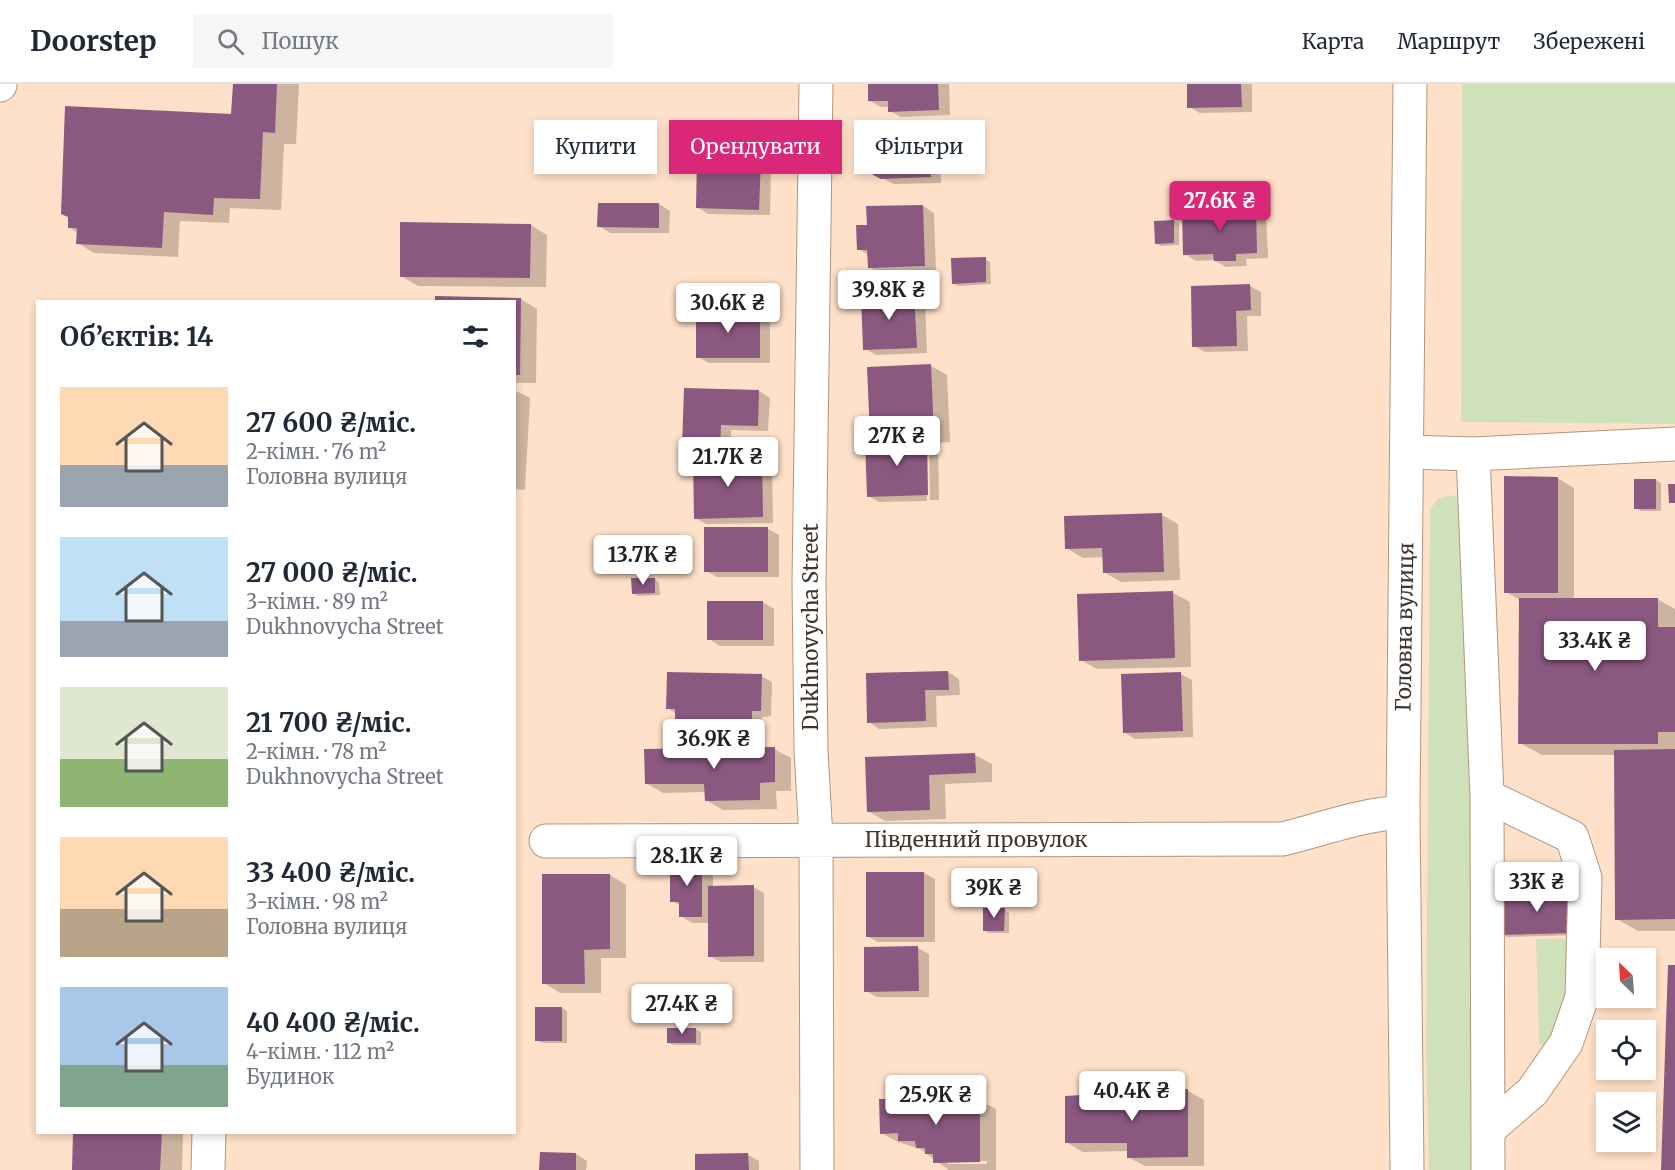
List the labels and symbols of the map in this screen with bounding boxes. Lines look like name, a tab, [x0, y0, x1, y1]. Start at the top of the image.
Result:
pin: 27.6K ₴	[1165, 181, 1275, 232]
pin: 39.8K ₴	[834, 270, 944, 321]
pin: 30.6K ₴	[673, 283, 783, 334]
pin: 27K ₴	[855, 416, 939, 467]
pin: 21.7K ₴	[673, 437, 783, 488]
street label: Dukhnovycha Street	[797, 523, 824, 731]
pin: 13.7K ₴	[588, 535, 698, 586]
street label: Головна вулиця	[1390, 542, 1419, 712]
pin: 33.4K ₴	[1540, 621, 1650, 672]
pin: 36.9K ₴	[659, 719, 769, 770]
street label: Південний провулок	[864, 826, 1088, 853]
pin: 28.1K ₴	[632, 836, 742, 887]
pin: 33K ₴	[1495, 862, 1579, 913]
pin: 39K ₴	[952, 868, 1036, 919]
north arrow	[1596, 948, 1656, 1008]
pin: 27.4K ₴	[627, 984, 737, 1035]
pin: 40.4K ₴	[1077, 1071, 1187, 1122]
pin: 25.9K ₴	[881, 1075, 991, 1126]

